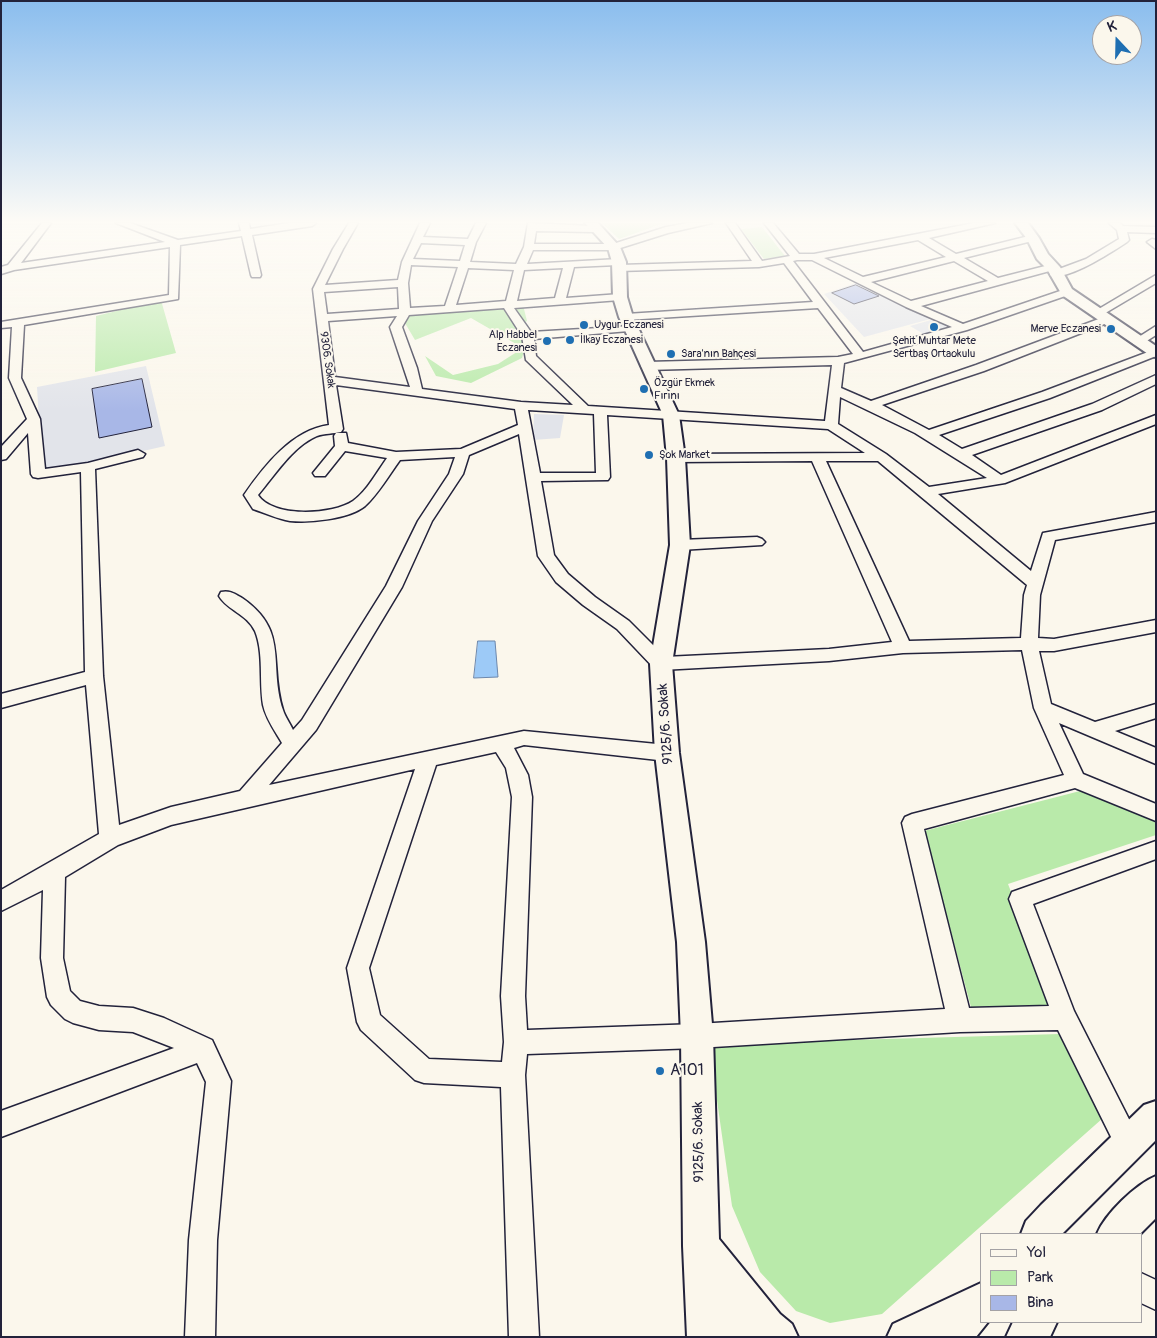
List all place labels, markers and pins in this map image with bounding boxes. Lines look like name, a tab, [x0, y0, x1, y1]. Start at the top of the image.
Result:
place label: Uygur Eczanesi	[594, 318, 664, 332]
marker: Uygur Eczanesi	[578, 319, 590, 331]
marker: Şehit Muhtar Mete Sertbaş Ortaokulu	[928, 321, 940, 333]
place label: Merve Eczanesi	[1031, 322, 1101, 336]
marker: Merve Eczanesi	[1105, 323, 1117, 335]
place label: Alp Habbel Eczanesi	[489, 328, 537, 354]
place label: İlkay Eczanesi	[580, 333, 643, 347]
marker: İlkay Eczanesi	[564, 334, 576, 346]
place label: Şehit Muhtar Mete Sertbaş Ortaokulu	[892, 334, 976, 360]
marker: Alp Habbel Eczanesi	[541, 335, 553, 347]
place label: Sara'nın Bahçesi	[681, 347, 756, 361]
marker: Sara'nın Bahçesi	[665, 348, 677, 360]
place label: Özgür Ekmek Fırını	[654, 376, 715, 402]
marker: Özgür Ekmek Fırını	[638, 383, 650, 395]
place label: Şok Market	[659, 448, 710, 462]
marker: Şok Market	[643, 449, 655, 461]
place label: A101	[670, 1061, 704, 1081]
marker: A101	[654, 1065, 666, 1077]

